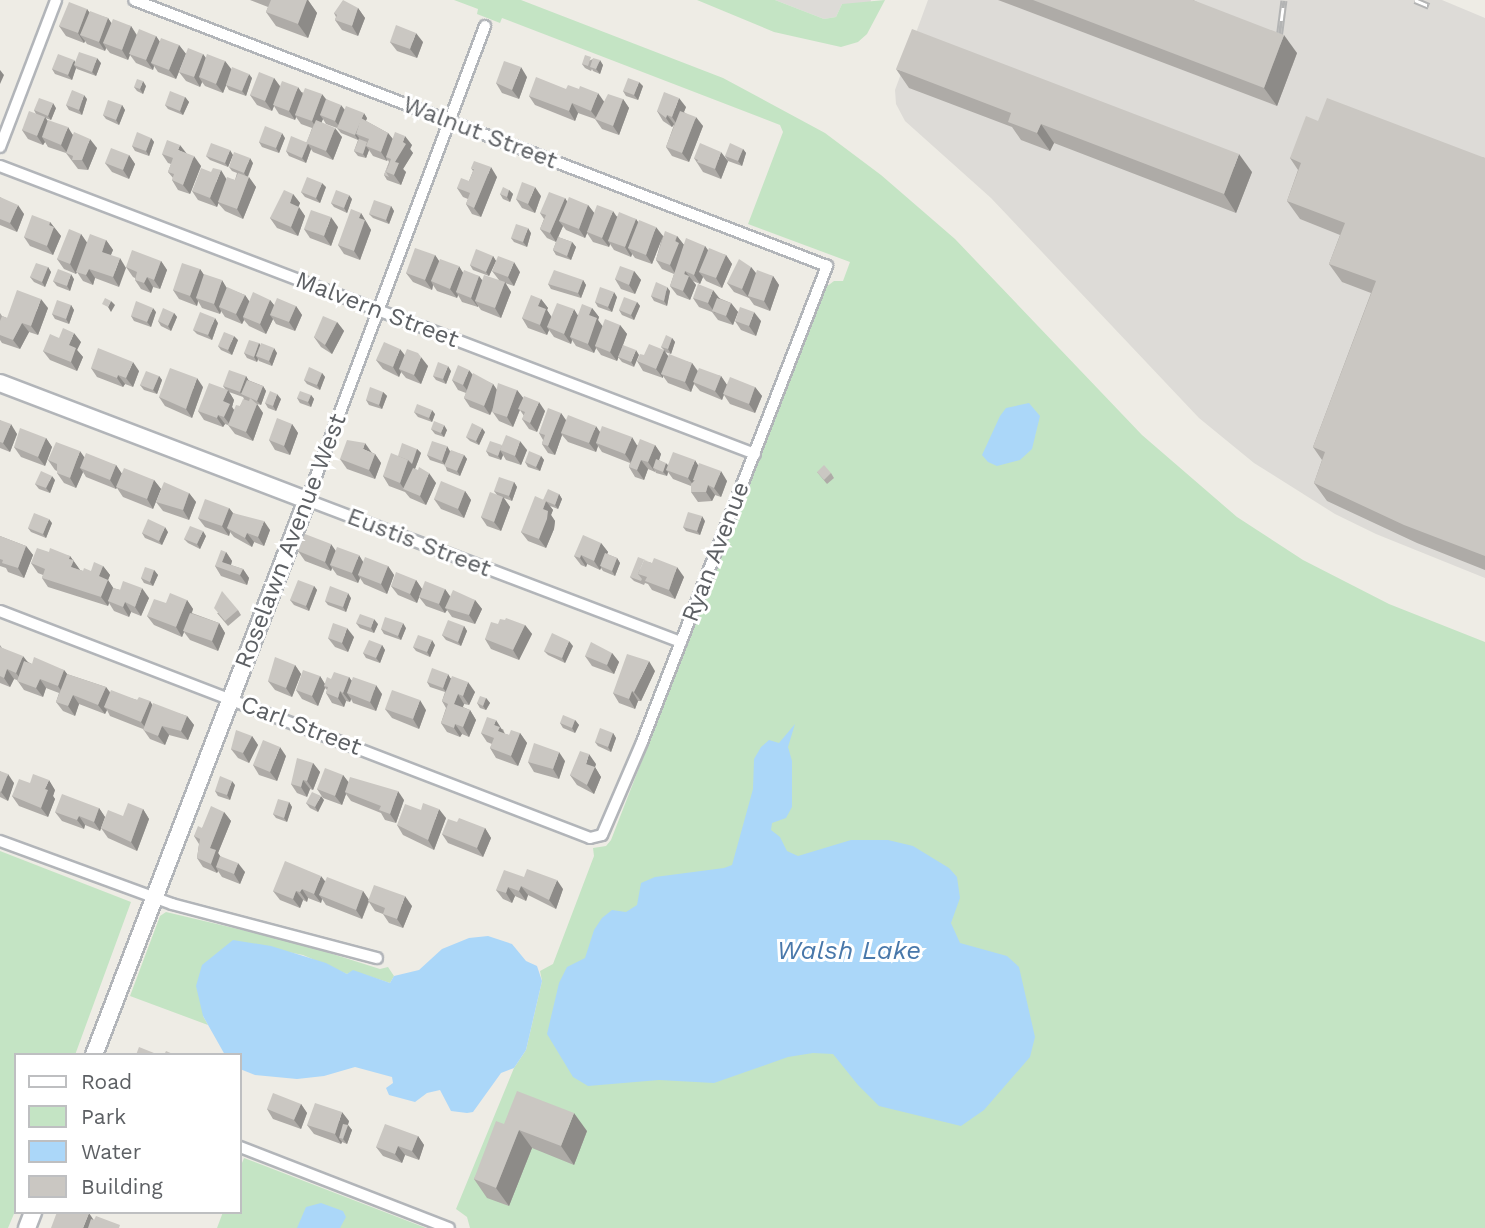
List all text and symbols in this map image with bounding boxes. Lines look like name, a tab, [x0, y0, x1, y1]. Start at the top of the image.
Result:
street label: Walnut Street	[399, 90, 561, 176]
street label: Malvern Street	[291, 266, 463, 354]
street label: Roselawn Avenue West	[229, 409, 353, 673]
street label: Ryan Avenue	[676, 477, 756, 627]
street label: Eustis Street	[343, 502, 495, 584]
street label: Carl Street	[236, 690, 366, 762]
water label: Walsh Lake	[777, 935, 921, 967]
legend	[14, 1053, 242, 1214]
text: Road	[81, 1069, 132, 1094]
text: Park	[81, 1104, 126, 1129]
text: Water	[81, 1139, 141, 1164]
text: Building	[81, 1174, 163, 1199]

